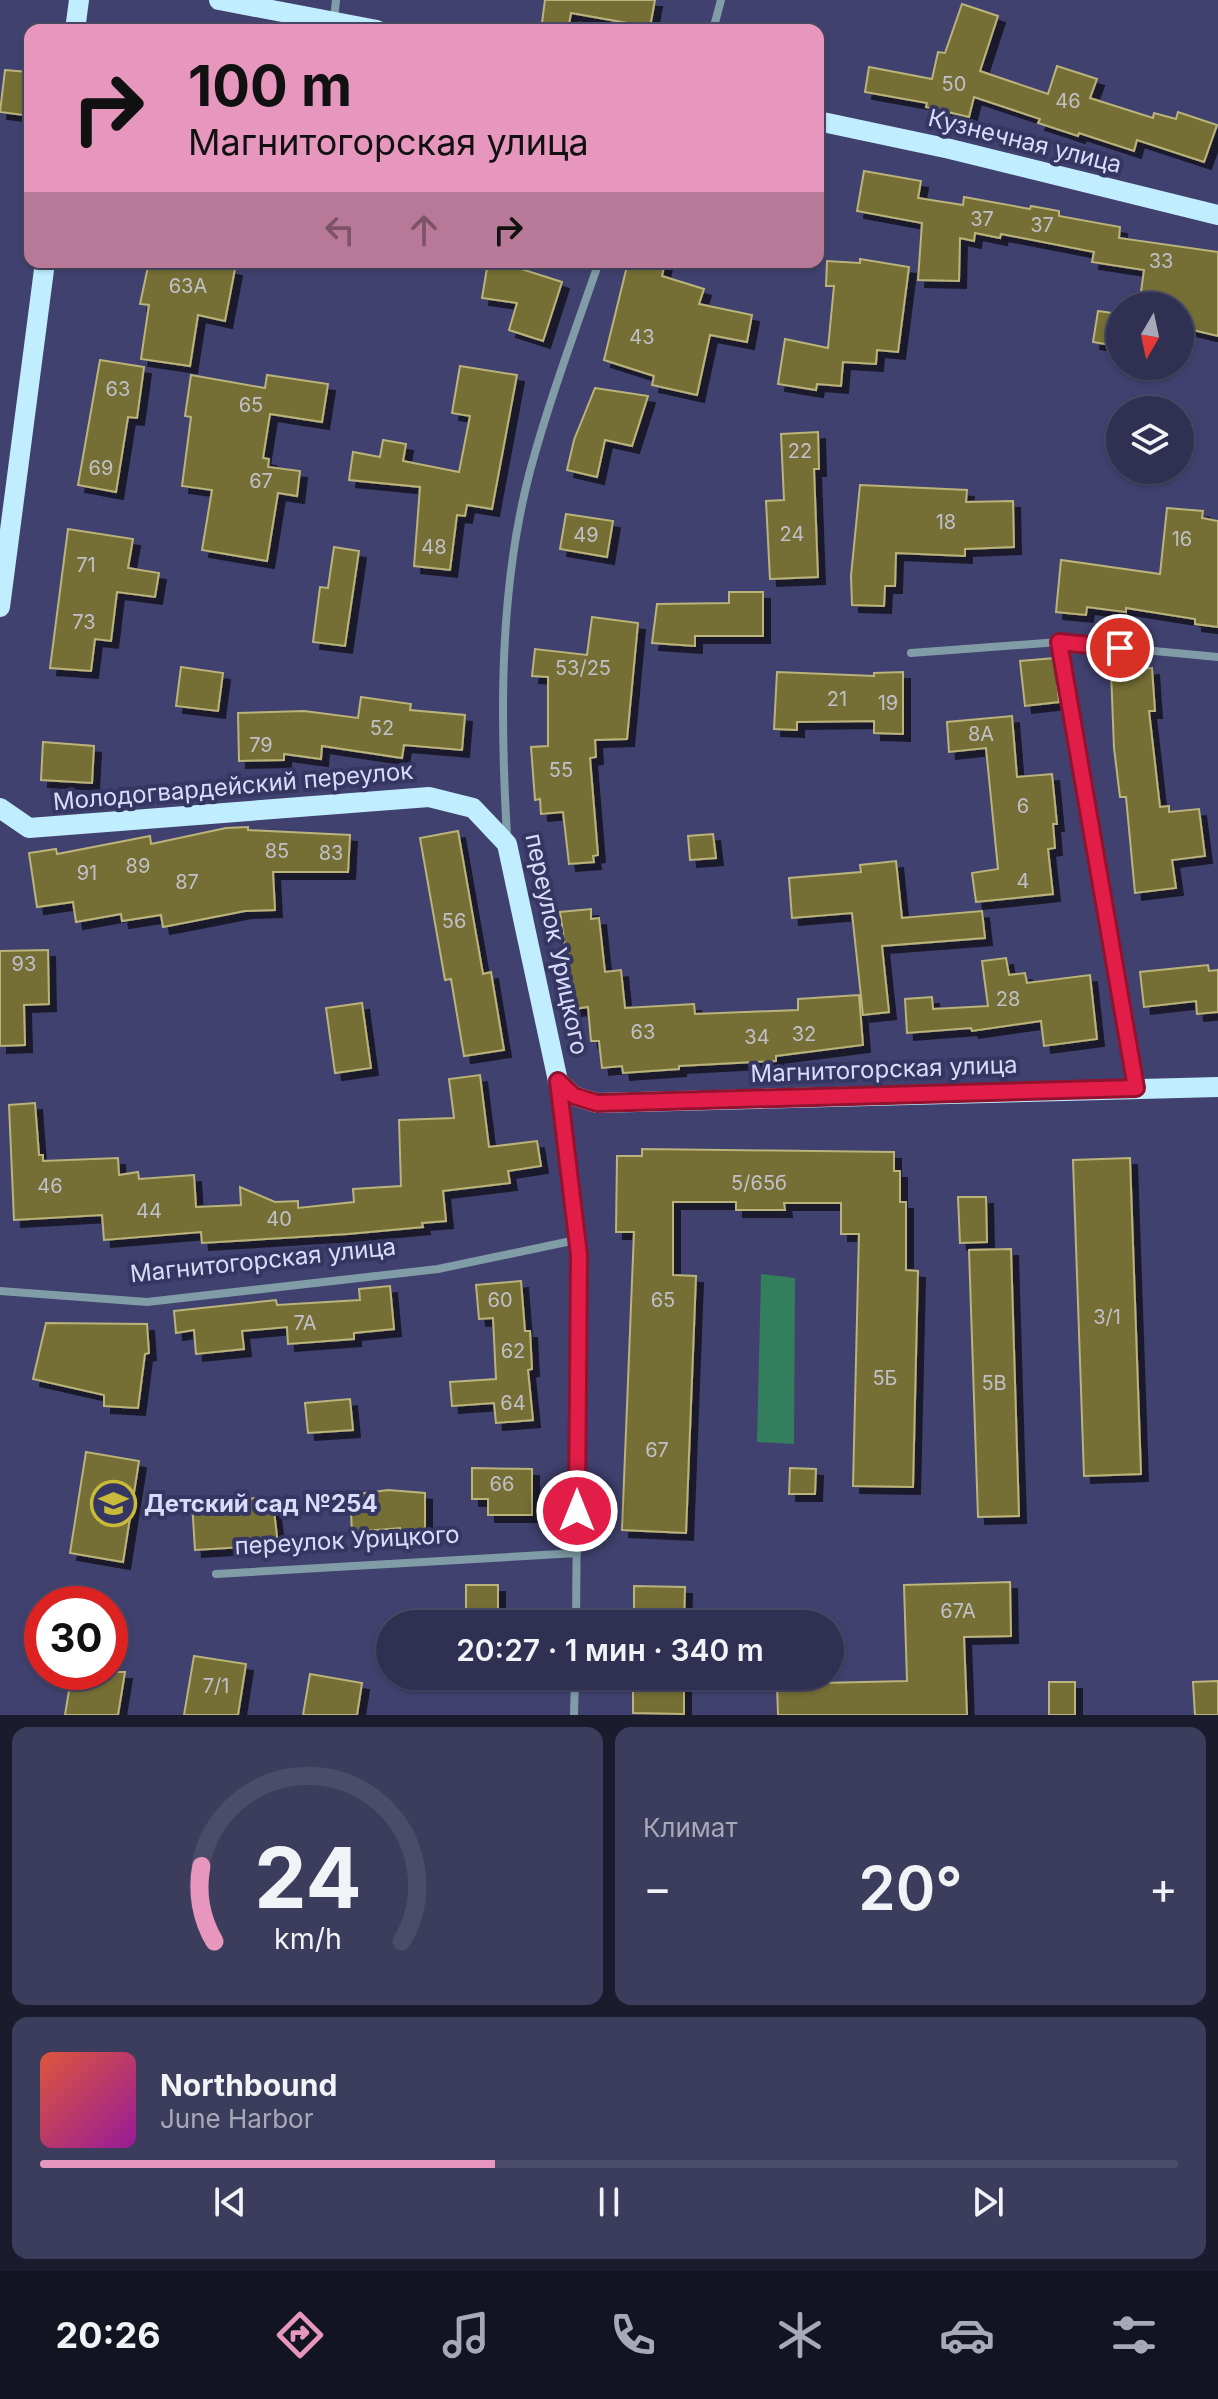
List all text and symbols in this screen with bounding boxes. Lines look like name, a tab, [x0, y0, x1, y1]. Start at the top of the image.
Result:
text: 100 m	[188, 52, 352, 120]
icon: right	[56, 56, 160, 160]
house number: 50	[942, 72, 966, 96]
house number: 46	[1055, 89, 1081, 113]
street label: Кузнечная улица	[925, 103, 1125, 179]
text: Магнитогорская улица	[188, 120, 589, 164]
house number: 37	[970, 207, 994, 231]
icon: left	[318, 208, 362, 252]
icon: ahead	[402, 208, 446, 252]
icon: right	[486, 208, 530, 252]
house number: 37	[1030, 213, 1054, 237]
house number: 33	[1149, 249, 1173, 273]
house number: 63А	[169, 274, 207, 298]
north arrow	[1106, 292, 1194, 380]
map controls	[1106, 292, 1194, 484]
house number: 43	[629, 325, 655, 349]
house number: 63	[106, 377, 130, 401]
house number: 65	[239, 393, 263, 417]
button: layers	[1106, 396, 1194, 484]
house number: 22	[788, 439, 812, 463]
house number: 69	[89, 456, 113, 480]
house number: 67	[249, 469, 273, 493]
house number: 18	[936, 510, 956, 534]
house number: 24	[780, 522, 804, 546]
house number: 49	[573, 523, 599, 547]
house number: 16	[1172, 527, 1192, 551]
house number: 48	[421, 535, 447, 559]
house number: 71	[76, 553, 96, 577]
house number: 73	[72, 610, 96, 634]
pin	[1086, 614, 1154, 682]
icon: arrive	[1098, 626, 1142, 670]
house number: 53/25	[555, 656, 611, 680]
house number: 21	[827, 687, 847, 711]
house number: 19	[878, 691, 898, 715]
house number: 52	[370, 716, 394, 740]
house number: 8А	[968, 722, 994, 746]
house number: 79	[249, 733, 273, 757]
street label: Молодогвардейский переулок	[52, 756, 414, 816]
house number: 55	[549, 758, 573, 782]
house number: 6	[1017, 794, 1029, 818]
street label: переулок Урицкого	[519, 831, 595, 1057]
house number: 85	[265, 839, 289, 863]
house number: 83	[319, 841, 343, 865]
house number: 89	[126, 854, 150, 878]
house number: 91	[77, 861, 97, 885]
house number: 4	[1017, 869, 1029, 893]
house number: 87	[175, 870, 199, 894]
house number: 56	[442, 909, 466, 933]
house number: 93	[12, 952, 36, 976]
house number: 28	[996, 987, 1020, 1011]
house number: 63	[631, 1020, 655, 1044]
house number: 32	[792, 1022, 816, 1046]
house number: 34	[744, 1025, 770, 1049]
street label: Магнитогорская улица	[750, 1050, 1018, 1088]
house number: 5/65б	[731, 1171, 787, 1195]
house number: 46	[37, 1174, 63, 1198]
house number: 44	[136, 1199, 162, 1223]
house number: 40	[266, 1207, 292, 1231]
street label: Магнитогорская улица	[129, 1232, 397, 1288]
house number: 60	[487, 1288, 513, 1312]
house number: 65	[651, 1288, 675, 1312]
house number: 3/1	[1093, 1305, 1121, 1329]
house number: 7А	[294, 1311, 317, 1335]
house number: 62	[501, 1339, 525, 1363]
house number: 5Б	[872, 1366, 898, 1390]
house number: 5В	[981, 1371, 1007, 1395]
house number: 64	[500, 1391, 526, 1415]
house number: 67	[645, 1438, 669, 1462]
position arrow	[535, 1469, 619, 1553]
house number: 66	[490, 1472, 514, 1496]
school or university icon: Детский сад №254	[89, 1479, 137, 1527]
place label: Детский сад №254	[144, 1489, 378, 1518]
street label: переулок Урицкого	[234, 1520, 460, 1560]
speed limit sign: 30	[24, 1586, 128, 1690]
house number: 67А	[940, 1599, 976, 1623]
text: 20:27 · 1 мин · 340 m	[456, 1632, 764, 1668]
house number: 7/1	[203, 1674, 229, 1698]
text: Климат	[643, 1812, 738, 1843]
text: 24	[254, 1827, 361, 1928]
text: 20°	[858, 1852, 963, 1924]
text: −	[643, 1861, 672, 1915]
text: +	[1149, 1861, 1178, 1915]
text: km/h	[274, 1921, 341, 1956]
text: Northbound	[160, 2067, 337, 2103]
text: June Harbor	[160, 2103, 313, 2134]
icon: previous	[208, 2180, 252, 2224]
icon: pause	[587, 2180, 631, 2224]
icon: next	[966, 2180, 1010, 2224]
icon: directions	[272, 2307, 328, 2363]
icon: music	[438, 2307, 494, 2363]
icon: phone	[605, 2307, 661, 2363]
icon: climate	[772, 2307, 828, 2363]
icon: car	[939, 2307, 995, 2363]
icon: filters	[1106, 2307, 1162, 2363]
text: 20:26	[55, 2313, 161, 2357]

